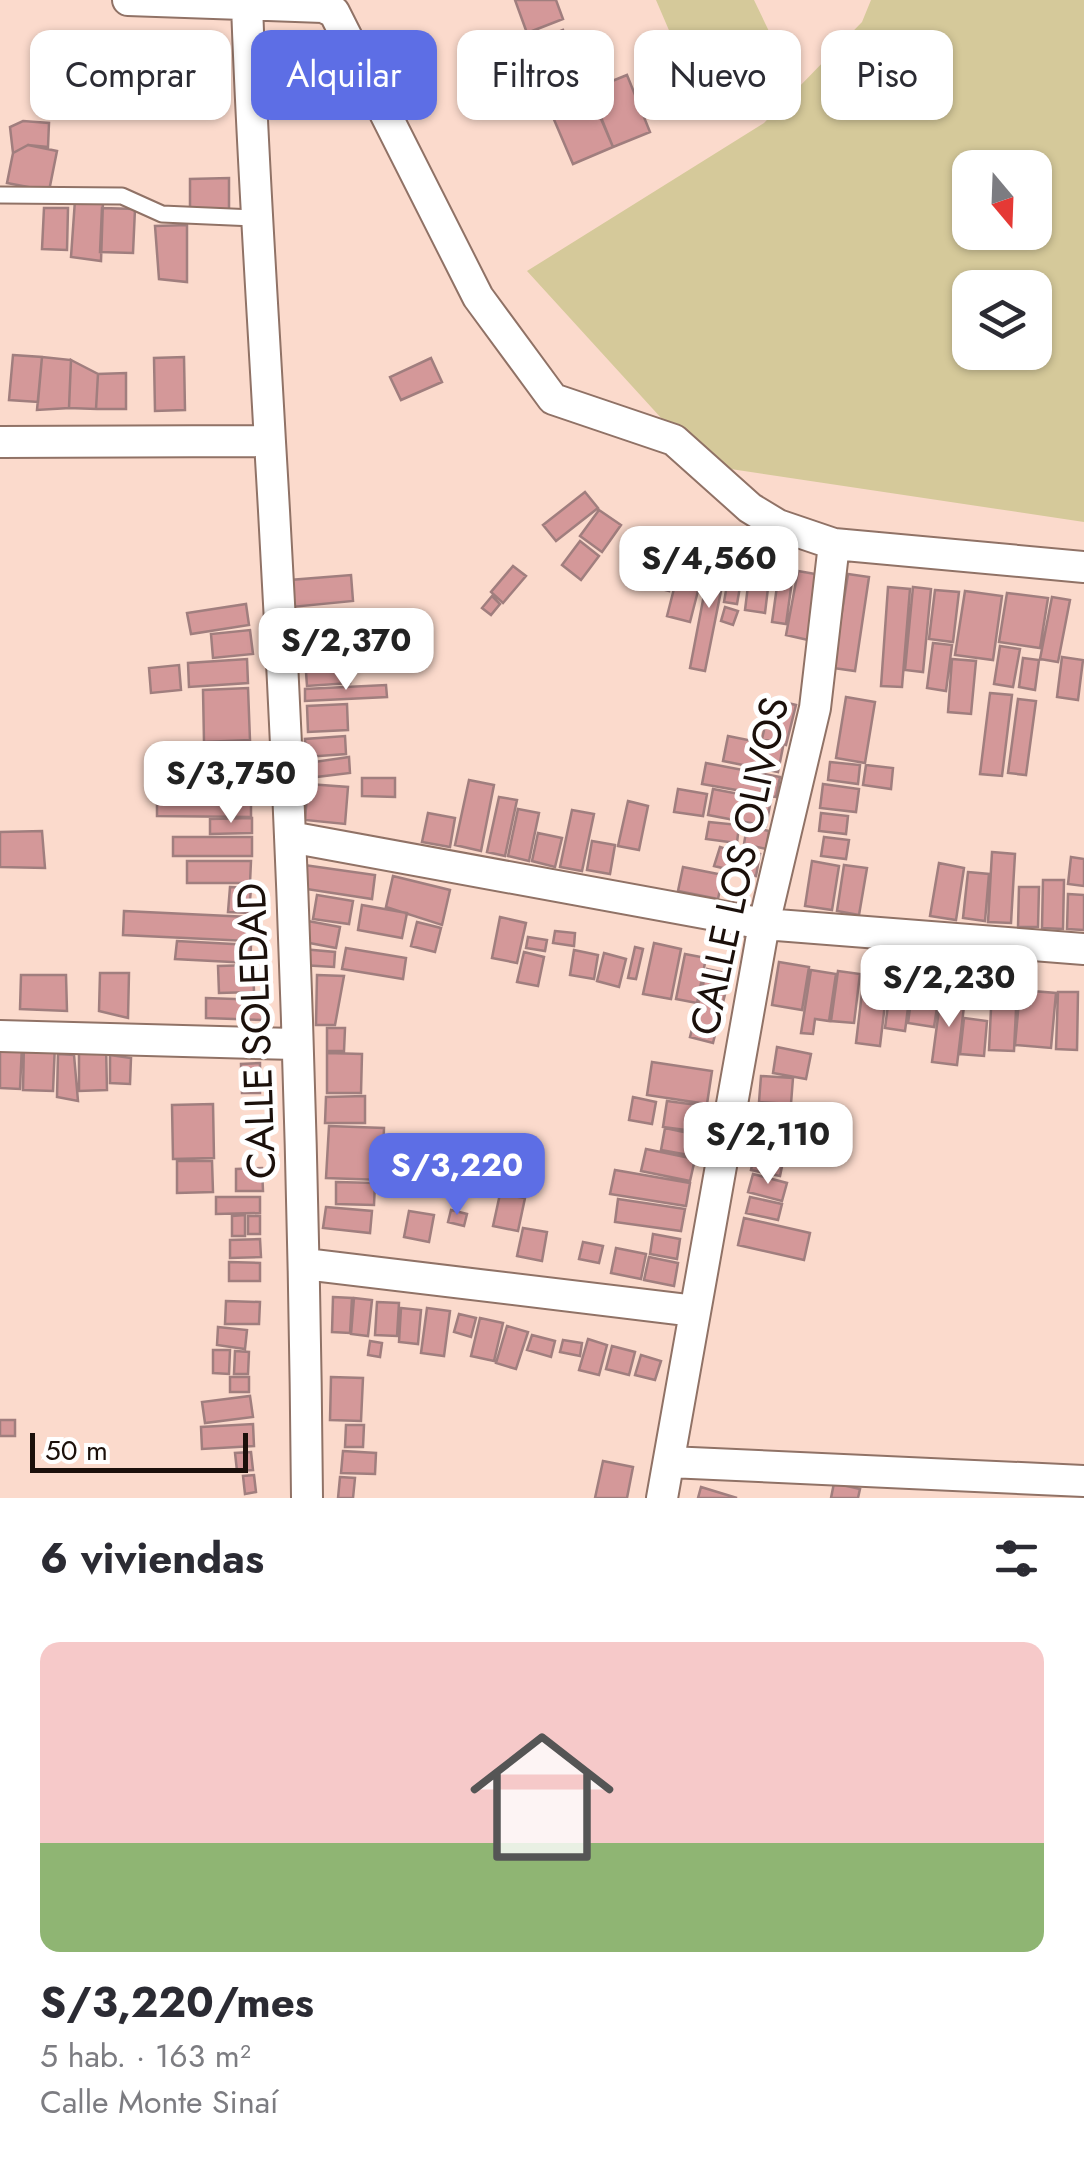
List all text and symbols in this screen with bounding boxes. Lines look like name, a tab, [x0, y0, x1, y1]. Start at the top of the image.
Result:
chip: Comprar	[30, 30, 231, 120]
chip: Alquilar	[251, 30, 437, 120]
chip: Filtros	[457, 30, 614, 120]
chip: Nuevo	[634, 30, 801, 120]
chip: Piso	[821, 30, 953, 120]
north arrow	[952, 150, 1052, 250]
map controls	[952, 150, 1052, 370]
button: layers	[952, 270, 1052, 370]
pin: S/4,560	[617, 526, 801, 611]
text: S/4,560	[641, 535, 777, 581]
pin: S/2,370	[254, 608, 438, 693]
text: S/2,370	[281, 617, 411, 663]
street label: CALLE LOS OLIVOS	[675, 692, 803, 1040]
pin: S/3,750	[139, 741, 323, 826]
text: S/3,750	[166, 750, 296, 796]
street label: CALLE SOLEDAD	[222, 882, 290, 1180]
pin: S/2,230	[857, 945, 1041, 1030]
text: S/2,230	[883, 954, 1015, 1000]
pin: S/2,110	[676, 1102, 860, 1187]
text: S/2,110	[706, 1111, 830, 1157]
pin: S/3,220	[365, 1133, 549, 1218]
text: S/3,220	[391, 1142, 523, 1188]
scale bar	[30, 1428, 248, 1472]
text: 50 m	[45, 1430, 108, 1471]
text: 6 viviendas	[40, 1528, 264, 1589]
icon: filters	[989, 1531, 1044, 1586]
icon: home	[452, 1707, 632, 1887]
text: S/3,220/mes	[40, 1972, 314, 2033]
text: 5 hab. · 163 m²	[40, 2033, 251, 2079]
text: Calle Monte Sinaí	[40, 2079, 278, 2125]

